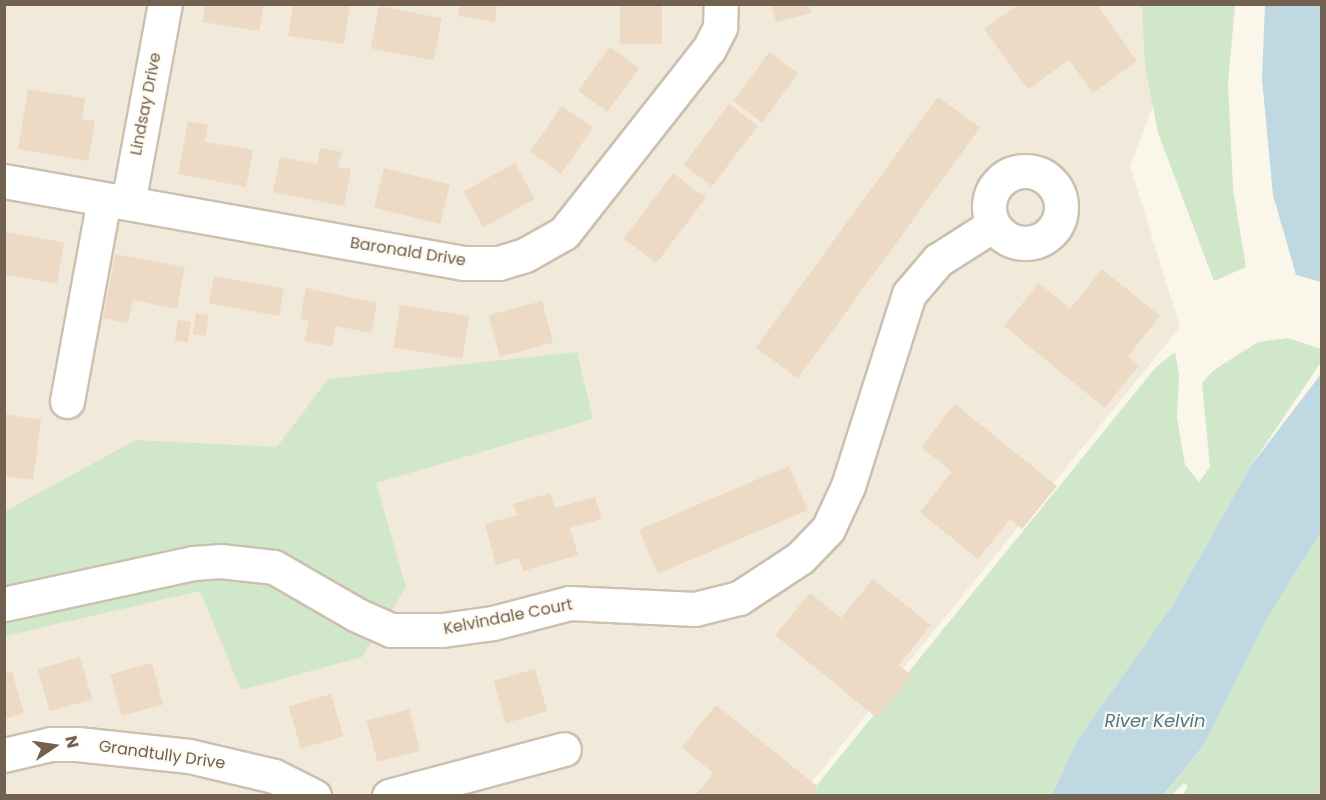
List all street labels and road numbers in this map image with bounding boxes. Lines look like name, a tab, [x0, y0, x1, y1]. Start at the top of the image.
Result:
street label: Lindsay Drive	[127, 51, 165, 157]
street label: Baronald Drive	[349, 233, 467, 271]
street label: Kelvindale Court	[442, 595, 574, 639]
street label: Grandtully Drive	[97, 737, 227, 773]

